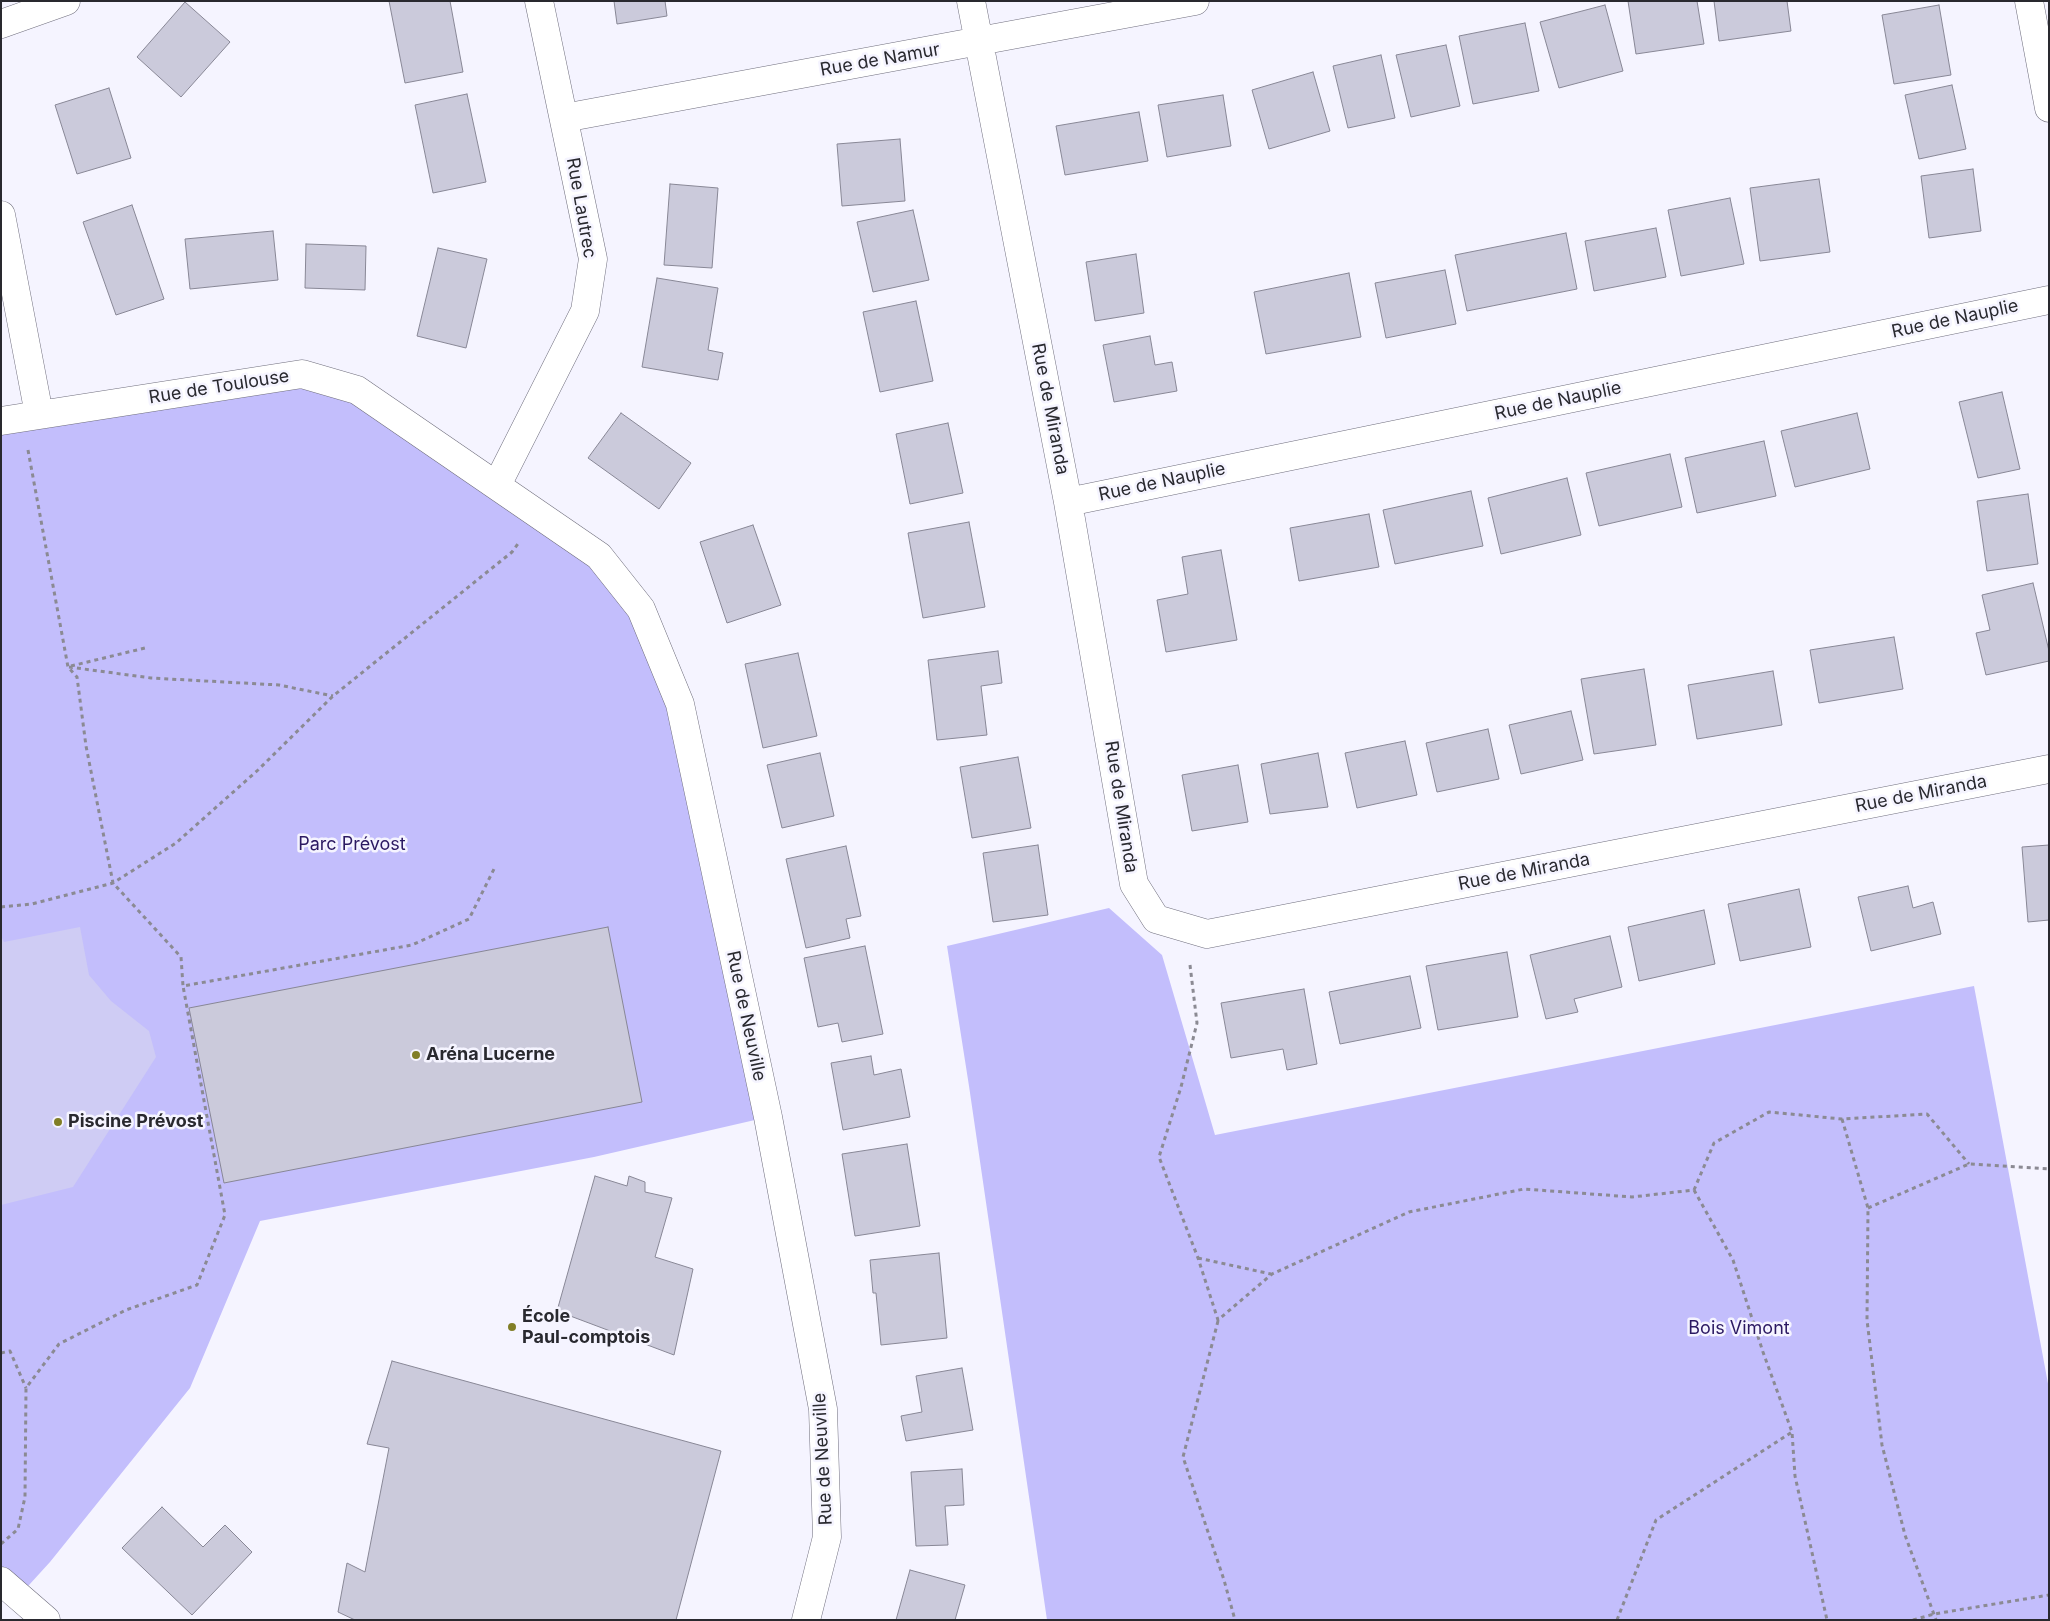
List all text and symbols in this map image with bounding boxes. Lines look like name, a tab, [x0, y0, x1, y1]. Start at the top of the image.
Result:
street label: Rue de Namur	[818, 39, 942, 81]
street label: Rue Lautrec	[562, 156, 600, 260]
street label: Rue de Nauplie	[1890, 295, 2020, 343]
street label: Rue de Miranda	[1027, 341, 1073, 477]
street label: Rue de Toulouse	[147, 365, 291, 409]
street label: Rue de Nauplie	[1493, 377, 1623, 425]
street label: Rue de Nauplie	[1097, 458, 1227, 506]
street label: Rue de Miranda	[1100, 739, 1142, 875]
street label: Rue de Miranda	[1853, 771, 1989, 817]
park label: Parc Prévost	[298, 834, 406, 856]
street label: Rue de Miranda	[1456, 849, 1592, 895]
street label: Rue de Neuville	[722, 949, 770, 1083]
place label: Aréna Lucerne	[426, 1044, 555, 1066]
marker: Aréna Lucerne	[410, 1049, 422, 1061]
place label: Piscine Prévost	[68, 1111, 203, 1133]
marker: Piscine Prévost	[52, 1116, 64, 1128]
place label: École Paul-comptois	[522, 1306, 650, 1348]
park label: Bois Vimont	[1688, 1318, 1790, 1340]
marker: École Paul-comptois	[506, 1321, 518, 1333]
street label: Rue de Neuville	[809, 1392, 837, 1526]

